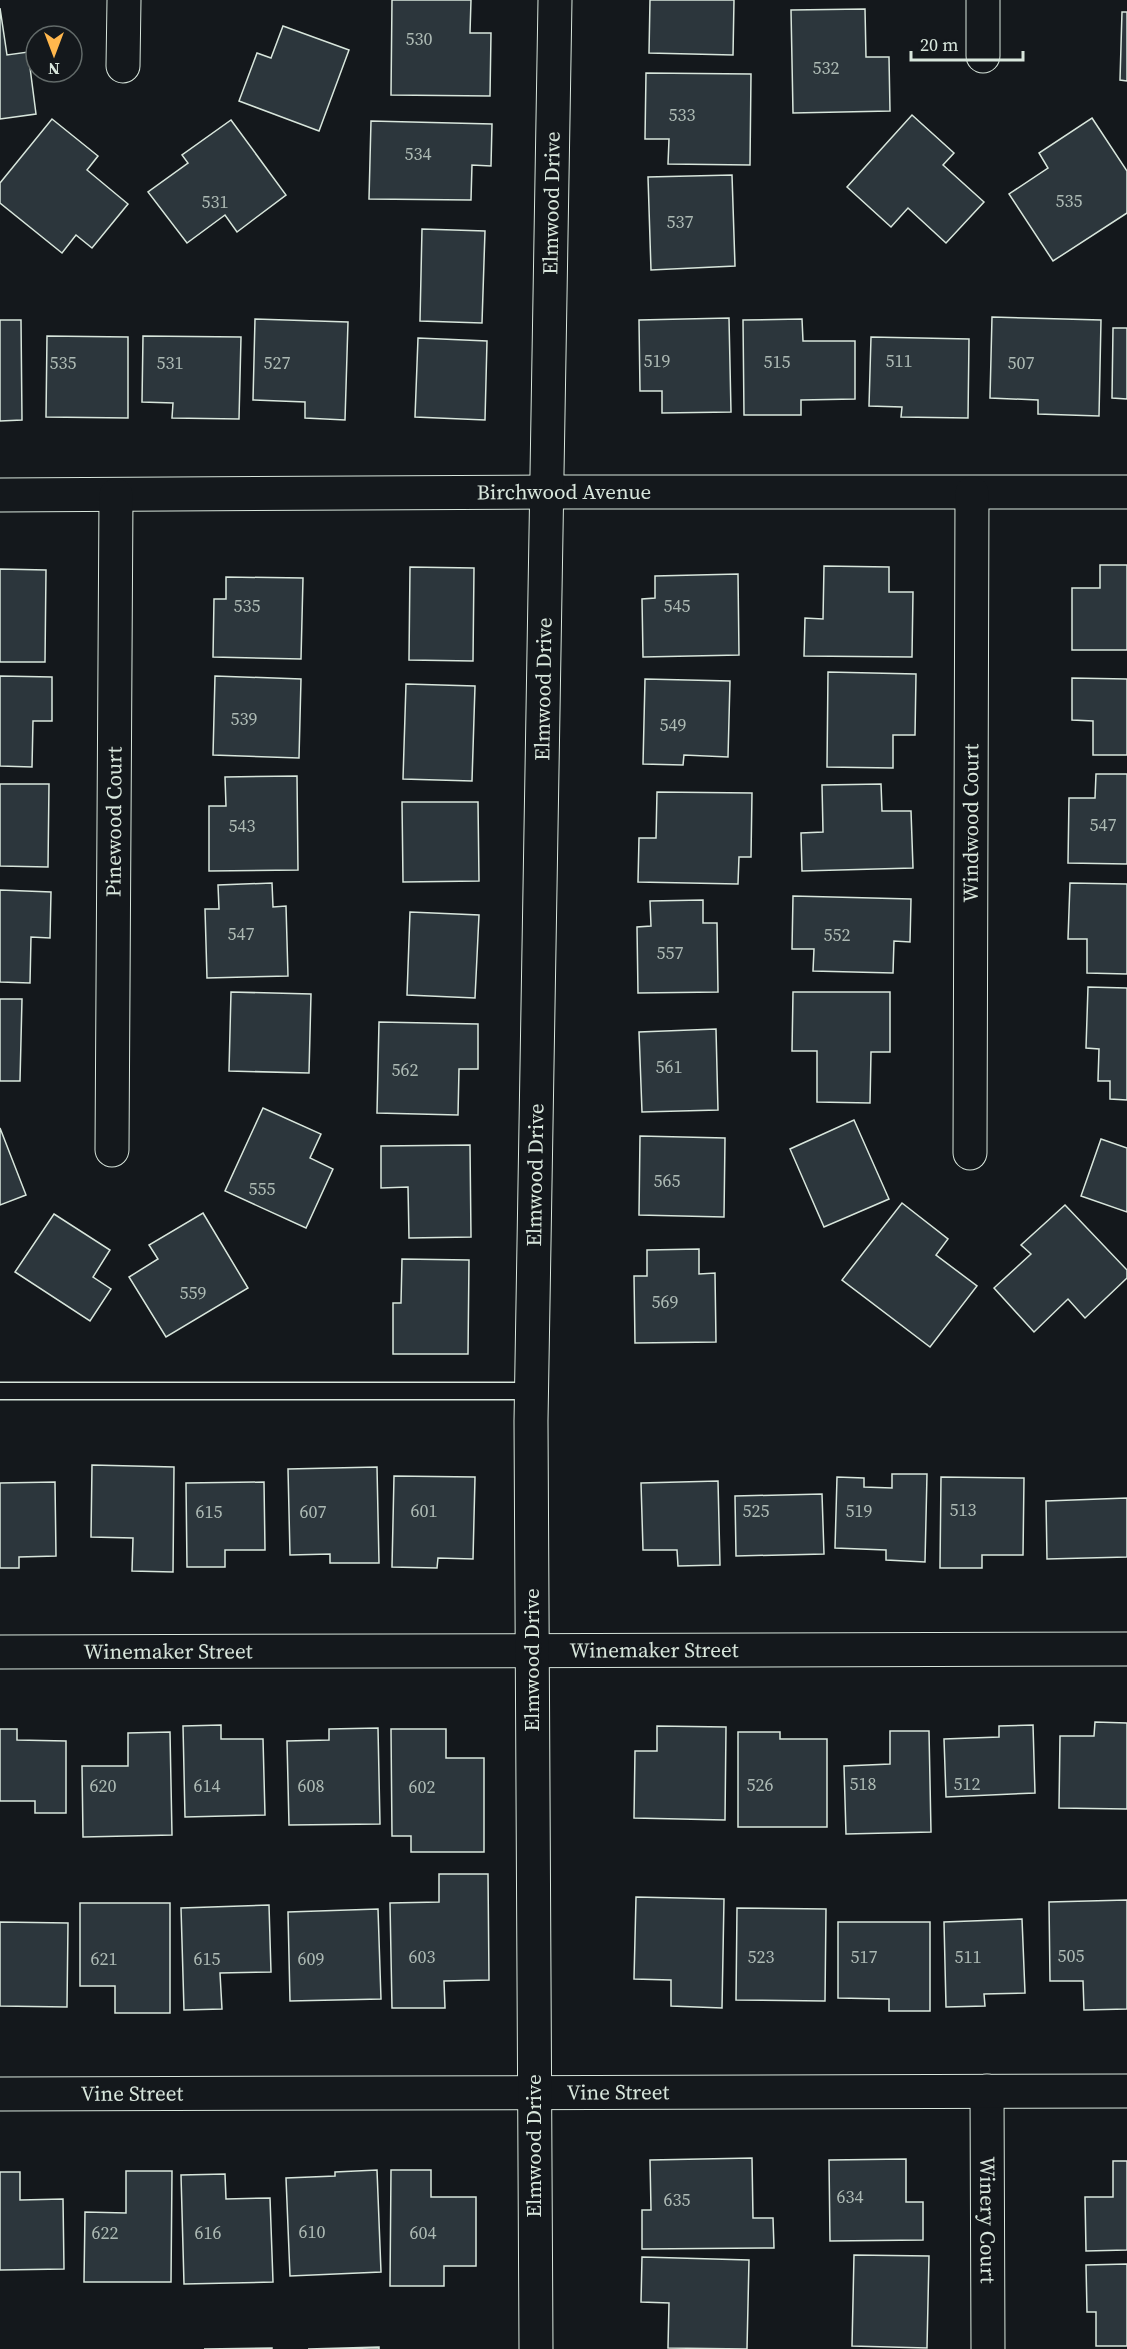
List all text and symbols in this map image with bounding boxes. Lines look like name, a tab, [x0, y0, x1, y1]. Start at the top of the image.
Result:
north arrow	[24, 24, 84, 84]
scale bar	[911, 24, 1024, 62]
house number: 530	[406, 26, 433, 51]
text: 20 m	[920, 32, 958, 57]
house number: 532	[813, 55, 840, 80]
text: N	[48, 58, 60, 80]
house number: 533	[669, 102, 696, 127]
street label: Elmwood Drive	[535, 131, 567, 275]
house number: 534	[405, 141, 432, 166]
house number: 535	[1056, 188, 1083, 213]
house number: 531	[202, 189, 229, 214]
house number: 537	[667, 209, 694, 234]
house number: 519	[644, 348, 671, 373]
house number: 511	[886, 348, 913, 373]
house number: 515	[764, 349, 791, 374]
house number: 535	[50, 350, 77, 375]
house number: 531	[157, 350, 184, 375]
house number: 527	[264, 350, 291, 375]
house number: 507	[1008, 350, 1035, 375]
street label: Birchwood Avenue	[477, 477, 651, 506]
house number: 535	[234, 593, 261, 618]
house number: 545	[664, 593, 691, 618]
street label: Elmwood Drive	[527, 617, 559, 761]
house number: 539	[231, 706, 258, 731]
house number: 549	[660, 712, 687, 737]
street label: Windwood Court	[956, 743, 985, 903]
street label: Pinewood Court	[99, 746, 128, 897]
house number: 547	[1090, 812, 1117, 837]
house number: 543	[229, 813, 256, 838]
house number: 547	[228, 921, 255, 946]
house number: 552	[824, 922, 851, 947]
house number: 557	[657, 940, 684, 965]
house number: 561	[656, 1054, 683, 1079]
house number: 562	[392, 1057, 419, 1082]
street label: Elmwood Drive	[519, 1103, 550, 1247]
house number: 565	[654, 1168, 681, 1193]
house number: 555	[249, 1176, 276, 1201]
house number: 559	[180, 1280, 207, 1305]
house number: 569	[652, 1289, 679, 1314]
house number: 513	[950, 1497, 977, 1522]
house number: 601	[411, 1498, 438, 1523]
house number: 525	[743, 1498, 770, 1523]
house number: 519	[846, 1498, 873, 1523]
house number: 615	[196, 1499, 223, 1524]
house number: 607	[300, 1499, 327, 1524]
street label: Elmwood Drive	[517, 1588, 546, 1732]
street label: Winemaker Street	[569, 1635, 739, 1664]
street label: Winemaker Street	[83, 1636, 253, 1666]
house number: 518	[850, 1771, 877, 1796]
house number: 512	[954, 1771, 981, 1796]
house number: 526	[747, 1772, 774, 1797]
house number: 620	[90, 1773, 117, 1798]
house number: 614	[194, 1773, 221, 1798]
house number: 608	[298, 1773, 325, 1798]
house number: 602	[409, 1774, 436, 1799]
house number: 505	[1058, 1943, 1085, 1968]
house number: 603	[409, 1944, 436, 1969]
house number: 523	[748, 1944, 775, 1969]
house number: 517	[851, 1944, 878, 1969]
house number: 511	[955, 1944, 982, 1969]
house number: 621	[91, 1946, 118, 1971]
house number: 615	[194, 1946, 221, 1971]
house number: 609	[298, 1946, 325, 1971]
street label: Elmwood Drive	[519, 2074, 548, 2218]
street label: Vine Street	[567, 2077, 669, 2106]
street label: Vine Street	[81, 2079, 183, 2108]
street label: Winery Court	[973, 2156, 1003, 2284]
house number: 634	[837, 2184, 864, 2209]
house number: 635	[664, 2187, 691, 2212]
house number: 610	[299, 2219, 326, 2244]
house number: 622	[92, 2220, 119, 2245]
house number: 616	[195, 2220, 222, 2245]
house number: 604	[410, 2220, 437, 2245]

